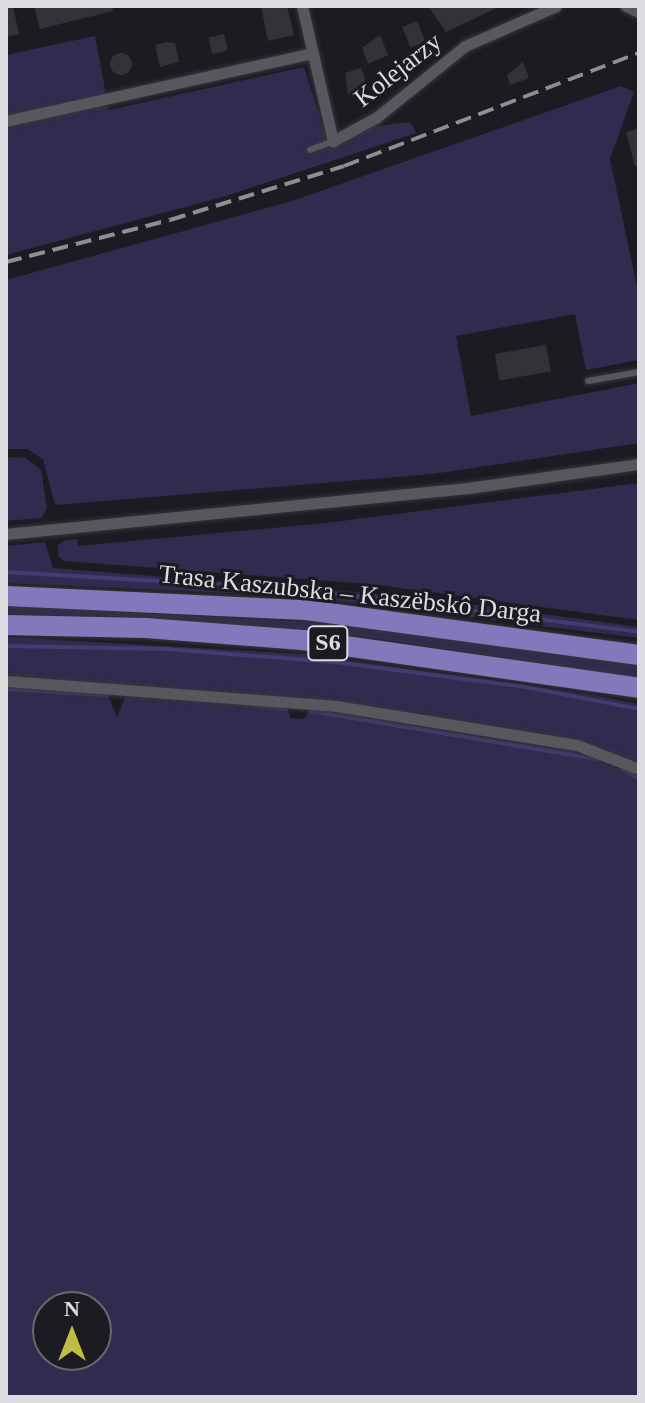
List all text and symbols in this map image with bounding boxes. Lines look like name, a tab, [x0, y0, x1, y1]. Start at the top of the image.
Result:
street label: Kolejarzy	[348, 26, 448, 114]
street label: Trasa Kaszubska – Kaszëbskô Darga	[157, 558, 543, 630]
road number: S6	[306, 623, 350, 663]
north arrow	[32, 1291, 112, 1371]
text: N	[64, 1296, 80, 1321]

